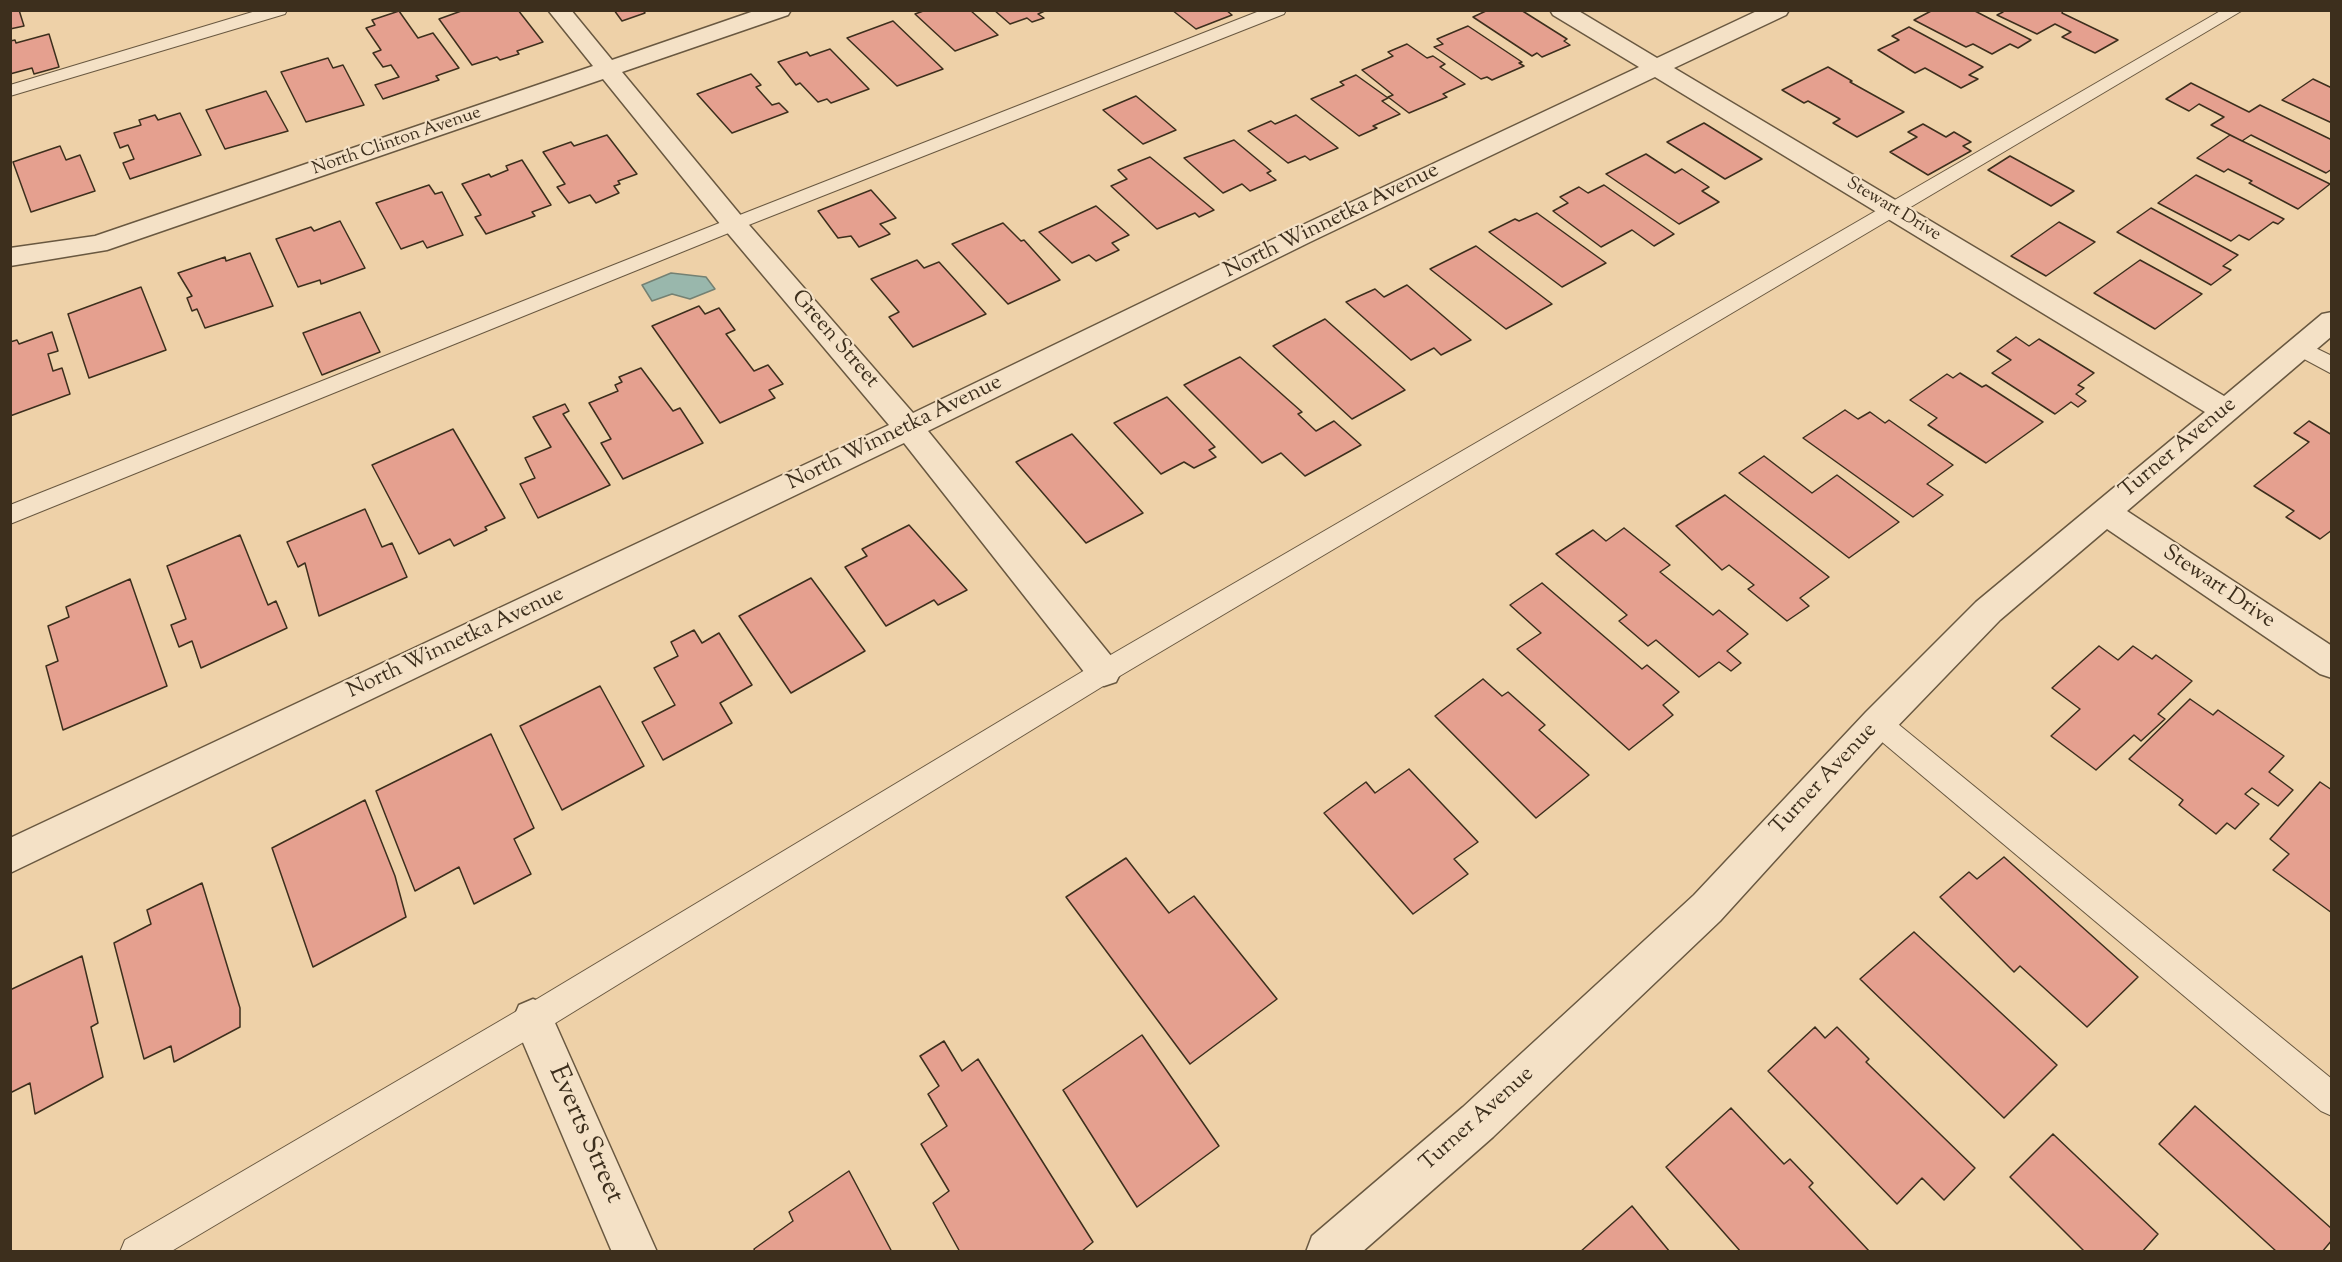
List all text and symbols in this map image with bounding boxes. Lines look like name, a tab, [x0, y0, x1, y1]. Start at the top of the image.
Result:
street label: North Clinton Avenue	[310, 103, 484, 181]
street label: North Winnetka Avenue	[1220, 158, 1444, 286]
street label: Stewart Drive	[1842, 173, 1944, 247]
street label: Green Street	[784, 286, 884, 394]
street label: North Winnetka Avenue	[783, 370, 1007, 498]
street label: Turner Avenue	[2115, 393, 2243, 505]
street label: Stewart Drive	[2157, 541, 2279, 635]
street label: North Winnetka Avenue	[344, 582, 568, 706]
street label: Turner Avenue	[1766, 718, 1884, 842]
street label: Everts Street	[539, 1061, 629, 1209]
street label: Turner Avenue	[1416, 1062, 1540, 1178]

